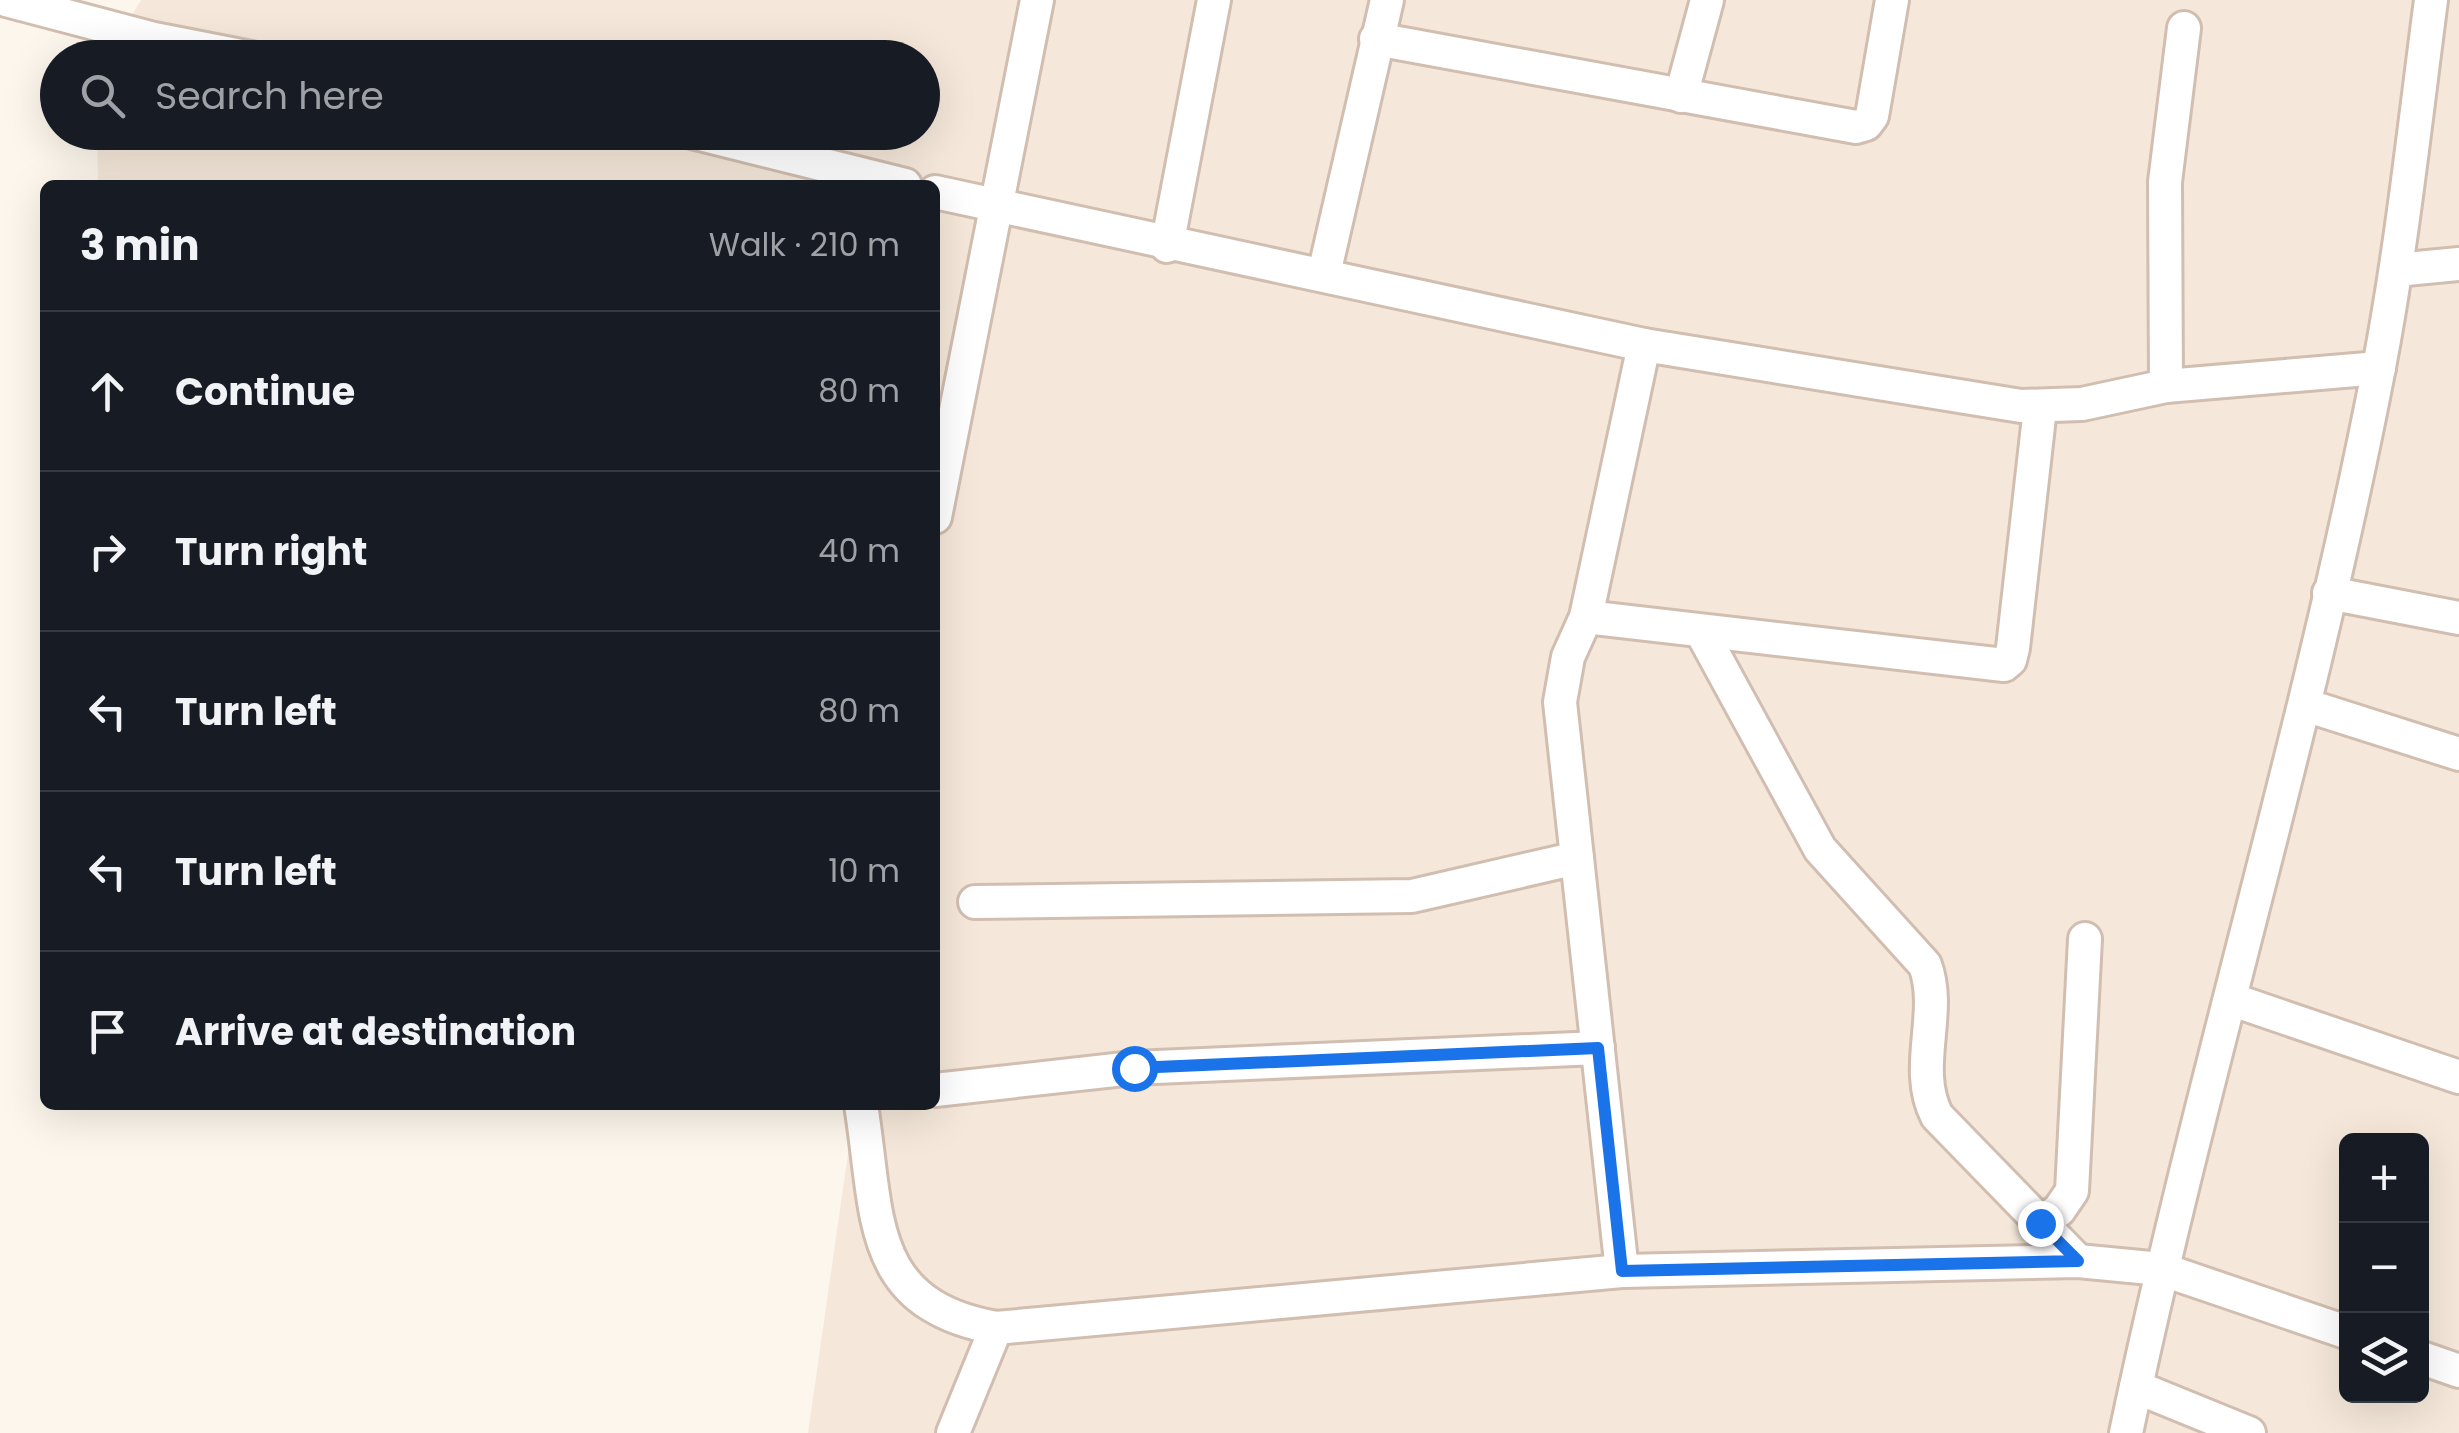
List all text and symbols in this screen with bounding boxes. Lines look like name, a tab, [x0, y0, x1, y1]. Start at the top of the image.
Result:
search box	[40, 40, 940, 150]
icon: search	[75, 68, 130, 123]
text: Search here	[155, 69, 384, 122]
text: 3 min	[80, 216, 200, 275]
text: Walk · 210 m	[709, 222, 900, 267]
icon: ahead	[80, 364, 135, 419]
text: Continue	[175, 365, 355, 418]
text: 80 m	[818, 368, 900, 413]
icon: right	[80, 524, 135, 579]
text: Turn right	[175, 525, 367, 578]
text: 40 m	[818, 528, 900, 573]
icon: left	[80, 684, 135, 739]
text: Turn left	[175, 685, 337, 738]
text: 80 m	[818, 688, 900, 733]
icon: left	[80, 844, 135, 899]
text: Turn left	[175, 845, 337, 898]
text: 10 m	[828, 848, 900, 893]
icon: arrive	[80, 1004, 135, 1059]
text: Arrive at destination	[175, 1005, 576, 1058]
route start	[1112, 1046, 1158, 1092]
map controls	[2339, 1133, 2429, 1403]
button: +	[2339, 1133, 2429, 1223]
route end	[2018, 1201, 2064, 1247]
button: −	[2339, 1223, 2429, 1313]
button: layers	[2339, 1313, 2429, 1403]

